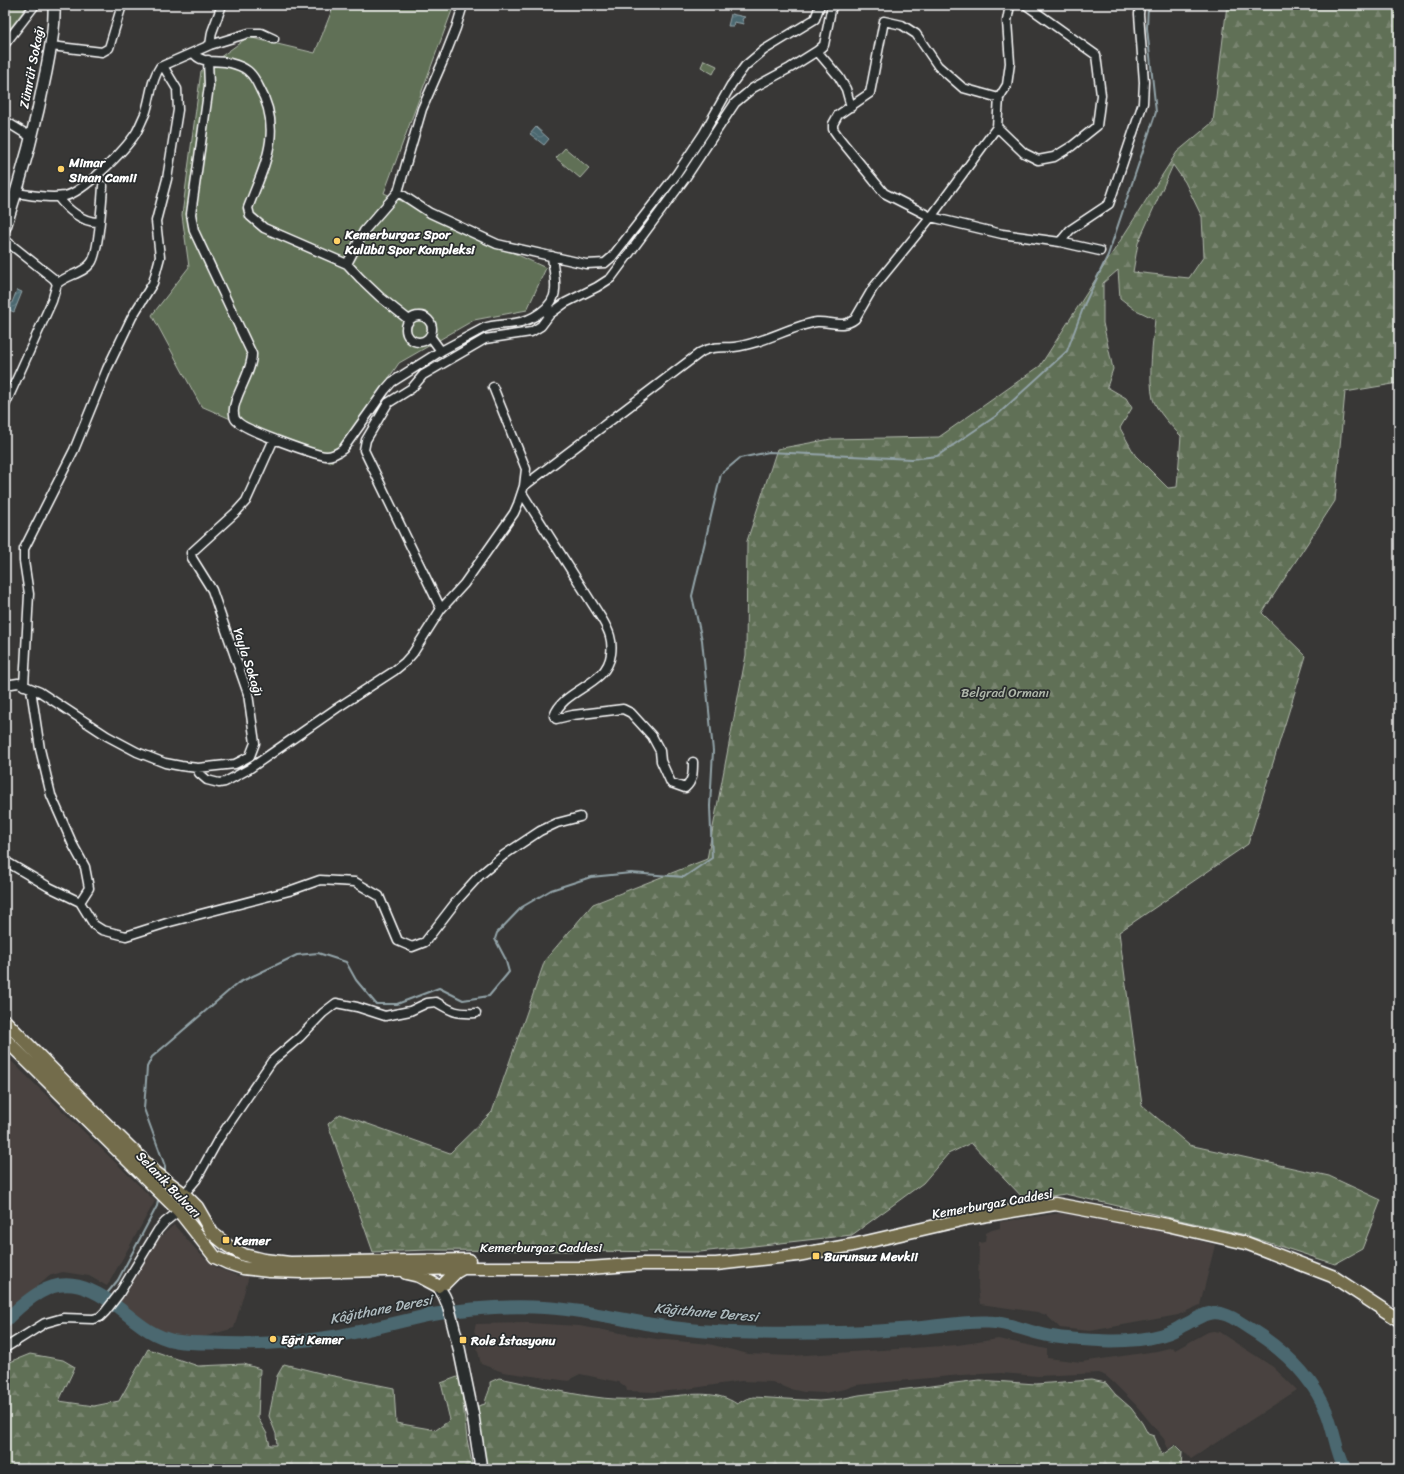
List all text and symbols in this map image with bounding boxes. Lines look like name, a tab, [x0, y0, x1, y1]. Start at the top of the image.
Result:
street label: Zümrüt Sokağı	[12, 23, 51, 110]
place label: Mimar Sinan Camii	[68, 151, 138, 189]
marker: Mimar Sinan Camii	[56, 164, 66, 174]
place label: Kemerburgaz Spor Kulübü Spor Kompleksi	[344, 223, 476, 261]
marker: Kemerburgaz Spor Kulübü Spor Kompleksi	[332, 236, 342, 246]
street label: Yayla Sokağı	[227, 625, 271, 700]
park label: Belgrad Ormanı	[961, 681, 1049, 704]
street label: Selanik Bulvarı	[130, 1145, 207, 1224]
street label: Kemerburgaz Caddesi	[930, 1182, 1055, 1225]
place label: Kemer	[233, 1229, 272, 1252]
marker: Kemer	[221, 1235, 231, 1245]
street label: Kemerburgaz Caddesi	[480, 1236, 602, 1259]
place label: Burunsuz Mevkii	[824, 1245, 919, 1268]
marker: Burunsuz Mevkii	[811, 1251, 821, 1261]
water label: Kâğıthane Deresi	[328, 1287, 437, 1332]
water label: Kâğıthane Deresi	[653, 1296, 762, 1330]
place label: Eğri Kemer	[281, 1328, 345, 1351]
place label: Role İstasyonu	[470, 1329, 557, 1352]
marker: Eğri Kemer	[268, 1334, 278, 1344]
marker: Role İstasyonu	[458, 1335, 468, 1345]

